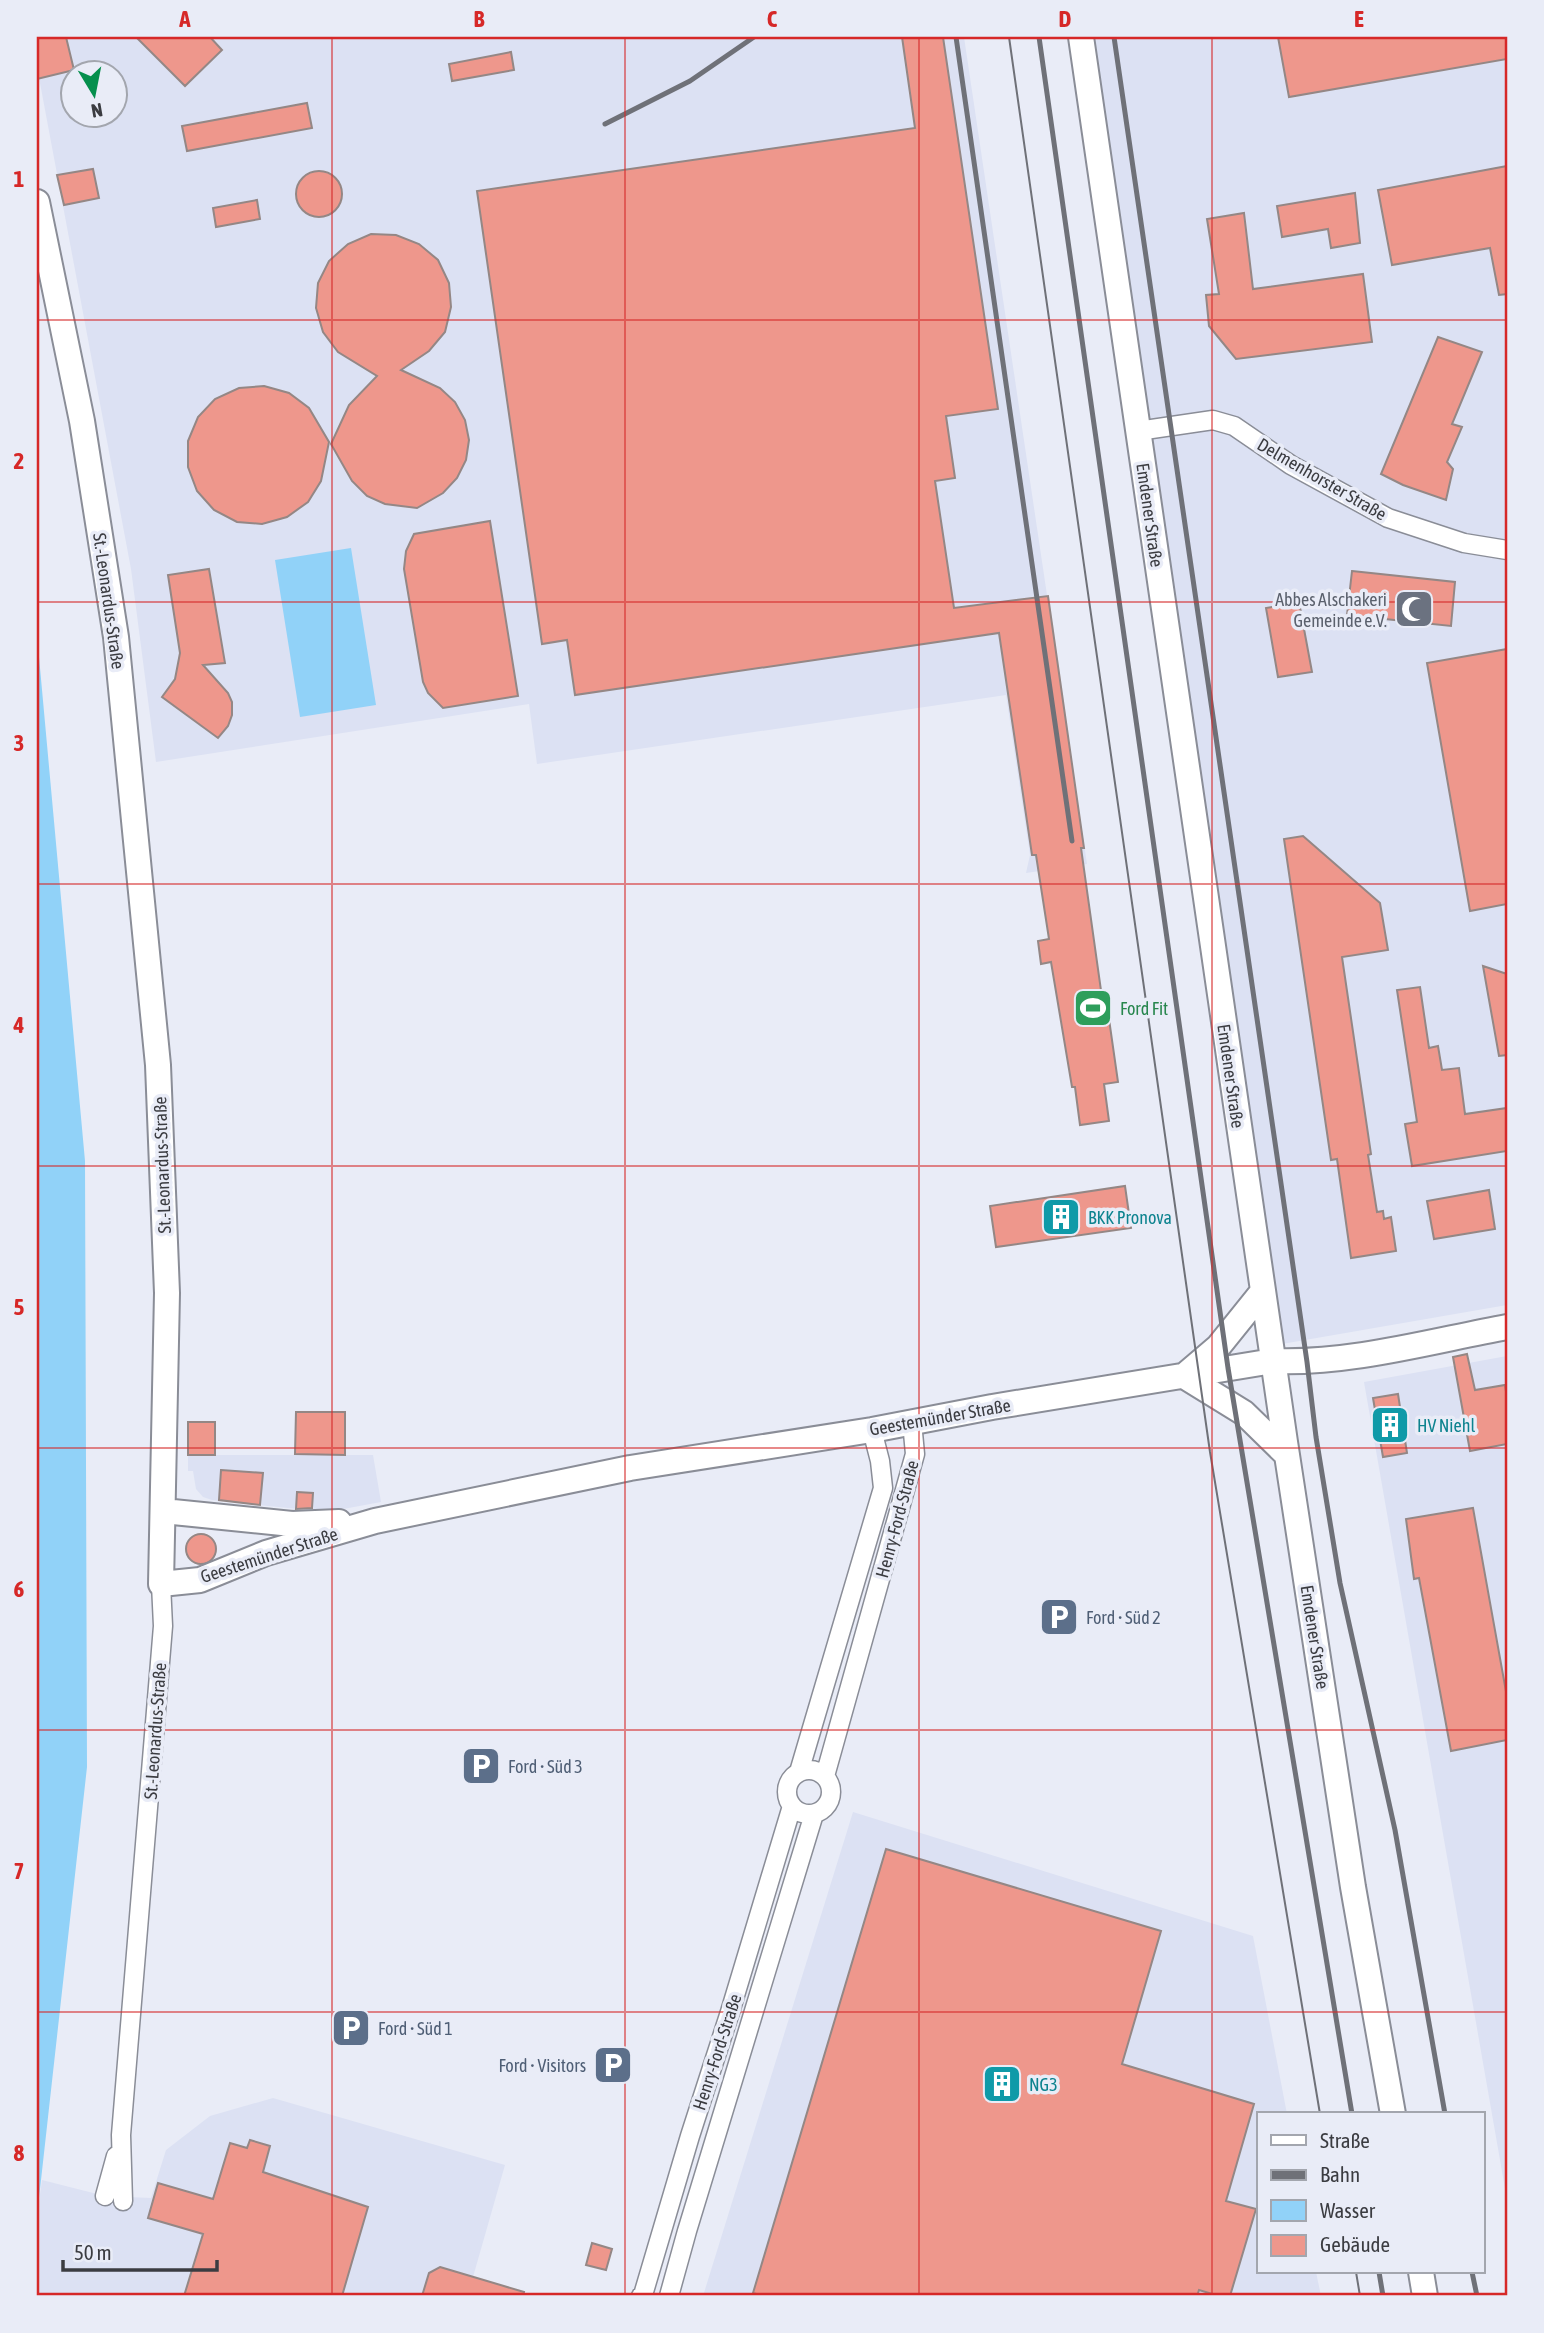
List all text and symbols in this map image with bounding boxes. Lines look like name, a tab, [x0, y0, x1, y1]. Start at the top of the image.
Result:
text: A	[178, 6, 191, 32]
text: B	[474, 6, 485, 32]
text: C	[767, 6, 778, 32]
text: D	[1059, 6, 1072, 32]
text: E	[1354, 6, 1364, 32]
north arrow	[60, 60, 130, 130]
text: N	[90, 99, 104, 123]
text: 1	[14, 166, 25, 192]
street label: Delmenhorster Straße	[1254, 434, 1390, 524]
text: 2	[14, 448, 24, 474]
street label: Emdener Straße	[1132, 462, 1168, 568]
street label: St.-Leonardus-Straße	[89, 532, 129, 670]
mosque icon: Abbes Alschakeri Gemeinde e.V.	[1393, 588, 1435, 630]
place label: Abbes Alschakeri Gemeinde e.V.	[1275, 589, 1387, 631]
text: 3	[14, 730, 24, 756]
sports icon: Ford Fit	[1072, 987, 1114, 1029]
place label: Ford Fit	[1120, 998, 1168, 1019]
text: 4	[13, 1012, 25, 1038]
street label: Emdener Straße	[1213, 1023, 1249, 1129]
street label: St.-Leonardus-Straße	[149, 1096, 175, 1234]
building icon: BKK Pronova	[1040, 1196, 1082, 1238]
place label: BKK Pronova	[1088, 1207, 1172, 1228]
text: 5	[14, 1294, 25, 1320]
street label: Geestemünder Straße	[868, 1394, 1012, 1440]
building icon: HV Niehl	[1369, 1404, 1411, 1446]
place label: HV Niehl	[1417, 1415, 1475, 1436]
street label: Henry-Ford-Straße	[871, 1458, 923, 1580]
street label: Geestemünder Straße	[198, 1523, 340, 1587]
text: 6	[14, 1576, 25, 1602]
street label: Emdener Straße	[1296, 1584, 1334, 1690]
parking icon: Ford • Süd 2	[1038, 1596, 1080, 1638]
place label: Ford • Süd 2	[1086, 1607, 1161, 1628]
street label: St.-Leonardus-Straße	[140, 1662, 170, 1800]
parking icon: Ford • Süd 3	[460, 1745, 502, 1787]
place label: Ford • Süd 3	[508, 1756, 583, 1777]
text: 7	[14, 1858, 24, 1884]
street label: Henry-Ford-Straße	[688, 1991, 746, 2113]
parking icon: Ford • Süd 1	[330, 2007, 372, 2049]
place label: Ford • Süd 1	[378, 2018, 453, 2039]
parking icon: Ford • Visitors	[592, 2044, 634, 2086]
place label: Ford • Visitors	[498, 2055, 586, 2076]
building icon: NG3	[981, 2063, 1023, 2105]
place label: NG3	[1029, 2074, 1058, 2095]
legend	[1257, 2112, 1484, 2274]
text: Straße	[1320, 2128, 1370, 2152]
text: 8	[14, 2140, 25, 2166]
text: Bahn	[1320, 2162, 1360, 2186]
text: Wasser	[1320, 2198, 1376, 2222]
scale bar	[63, 2228, 217, 2272]
text: Gebäude	[1320, 2232, 1390, 2256]
text: 50 m	[74, 2240, 112, 2264]

